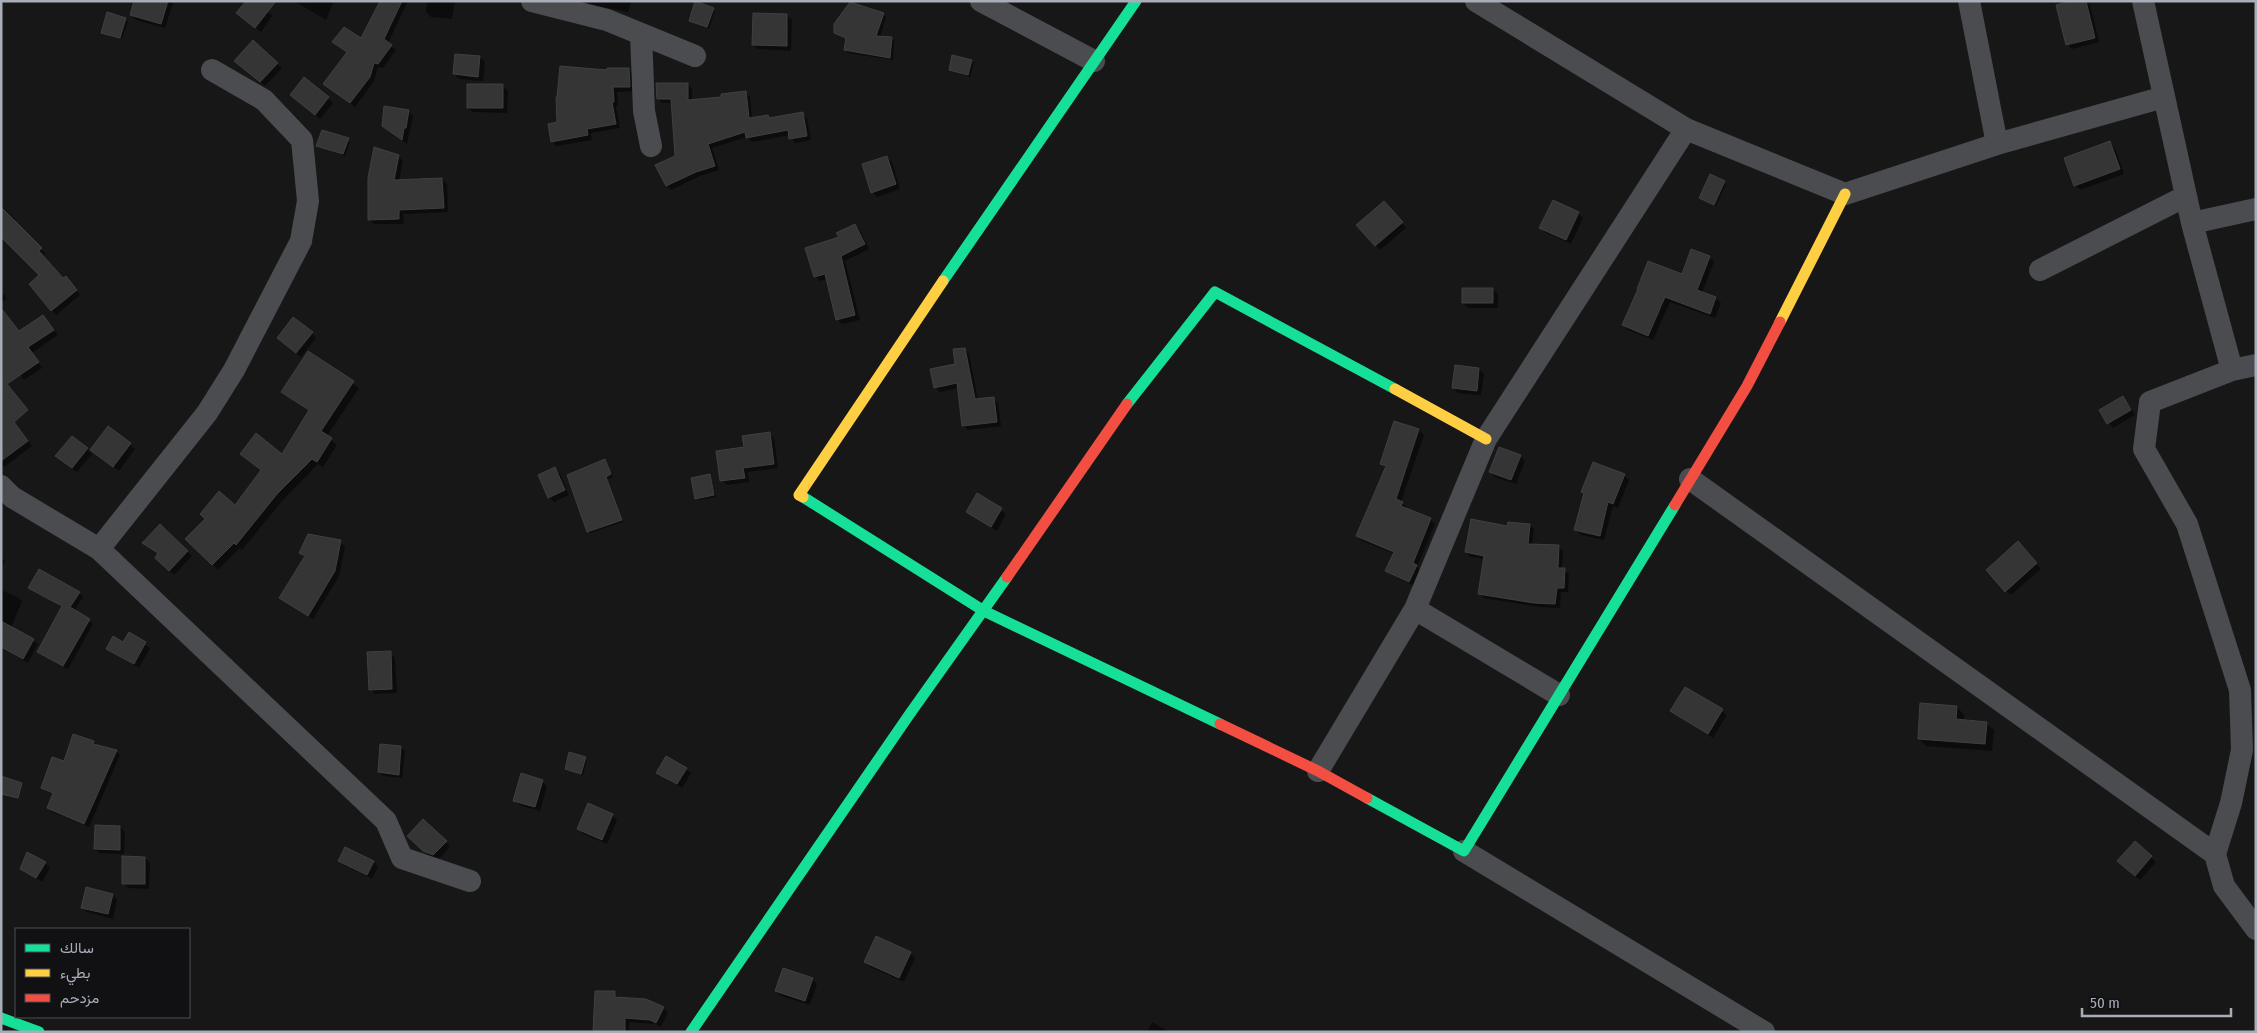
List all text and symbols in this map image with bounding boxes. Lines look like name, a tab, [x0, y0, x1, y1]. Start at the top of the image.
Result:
legend	[15, 928, 190, 1018]
text: سالك	[60, 939, 94, 957]
text: بطيء	[60, 964, 90, 986]
scale bar	[2082, 986, 2231, 1018]
text: مزدحم	[60, 989, 99, 1008]
text: 50 m	[2090, 994, 2120, 1012]

